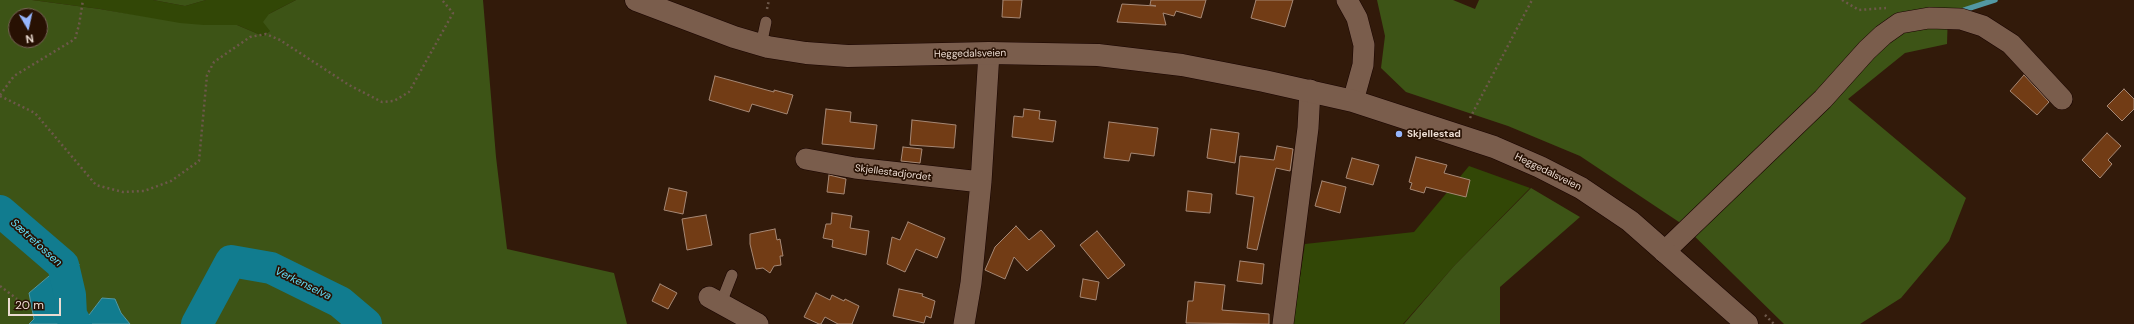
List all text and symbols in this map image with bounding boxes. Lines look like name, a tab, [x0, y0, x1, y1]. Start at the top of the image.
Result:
north arrow	[8, 8, 48, 48]
text: N	[25, 31, 35, 46]
street label: Heggedalsveien	[934, 47, 1006, 61]
place label: Skjellestad	[1407, 128, 1461, 140]
marker: Skjellestad	[1394, 129, 1404, 139]
street label: Heggedalsveien	[1513, 151, 1583, 193]
street label: Skjellestadjordet	[854, 162, 932, 184]
water label: Sætrefossen	[8, 216, 64, 270]
water label: Verkenselva	[273, 265, 333, 303]
scale bar	[10, 290, 63, 316]
text: 20 m	[15, 297, 44, 313]

